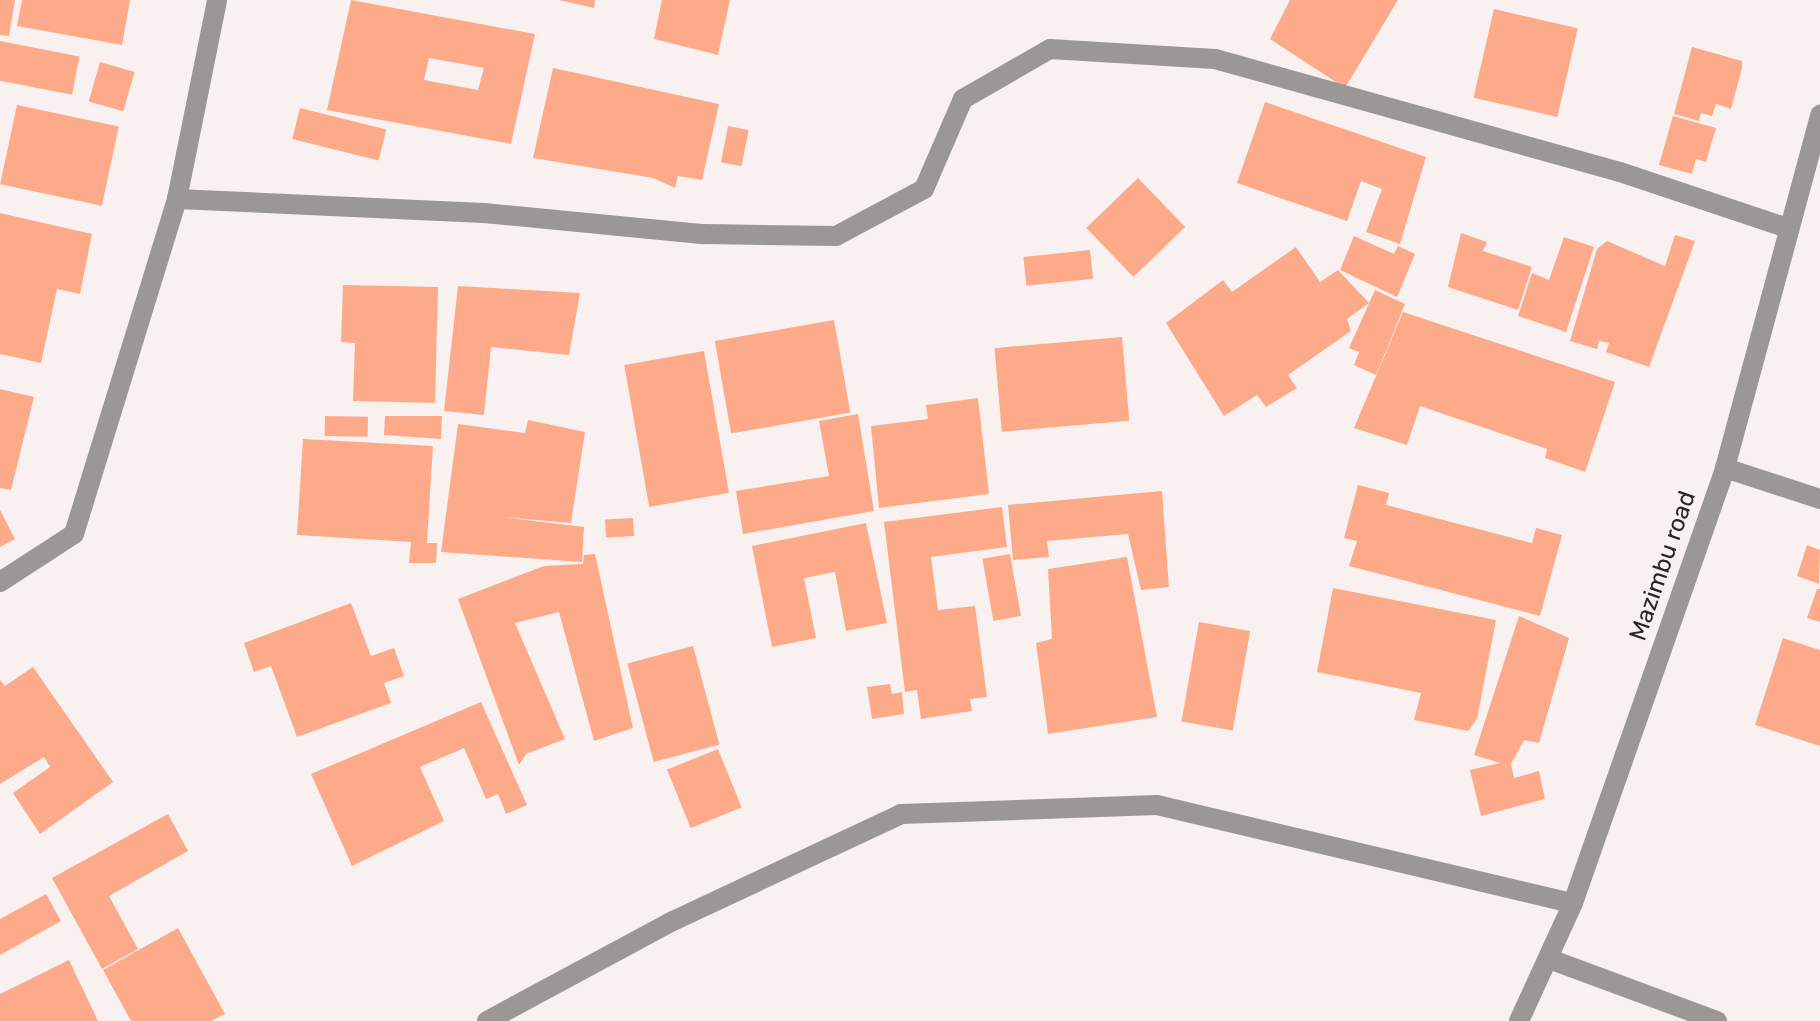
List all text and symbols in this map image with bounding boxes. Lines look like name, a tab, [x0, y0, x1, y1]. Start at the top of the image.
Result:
street label: Mazimbu road	[1624, 487, 1702, 645]

